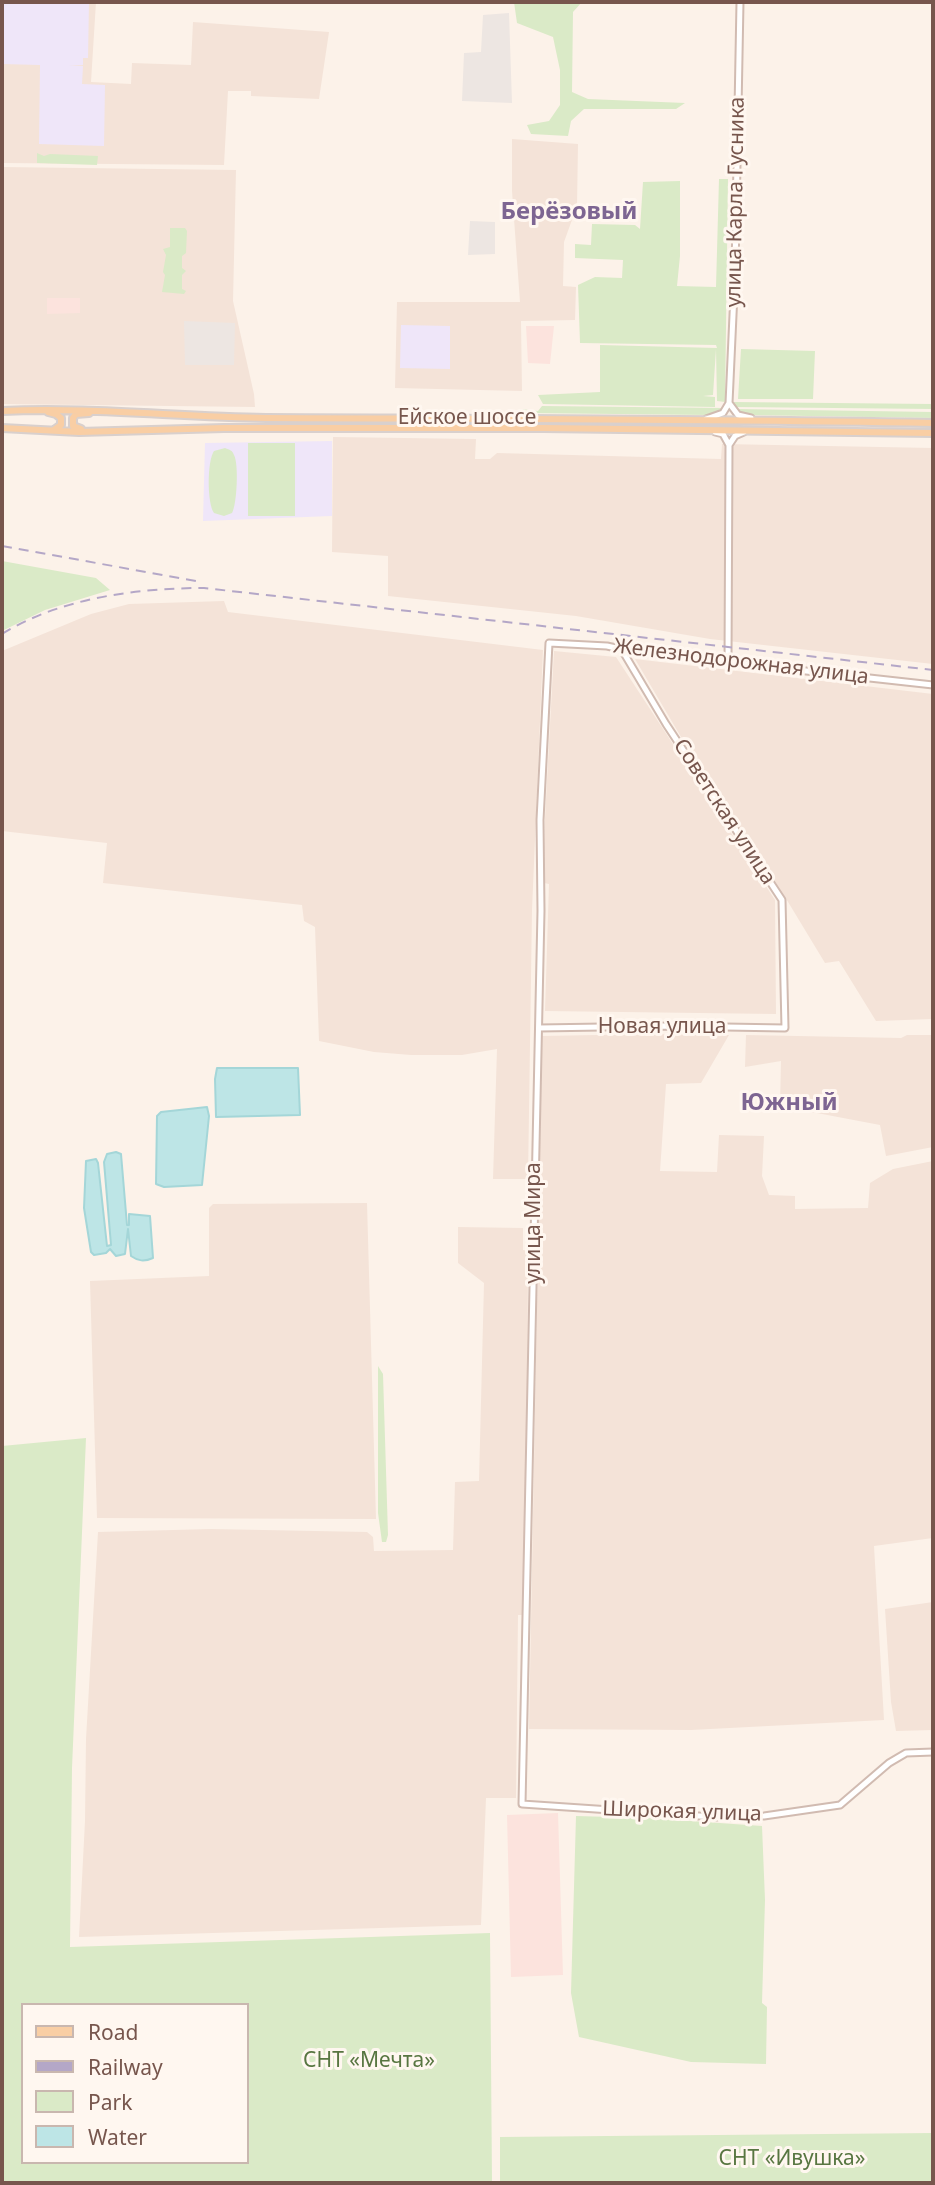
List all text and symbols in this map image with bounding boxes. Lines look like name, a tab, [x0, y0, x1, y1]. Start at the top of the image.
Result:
street label: улица Карла Гусника	[722, 96, 750, 308]
district label: Берёзовый	[500, 198, 638, 226]
street label: Ейское шоссе	[398, 405, 536, 431]
street label: Железнодорожная улица	[612, 634, 870, 690]
street label: Советская улица	[668, 734, 780, 890]
street label: Новая улица	[598, 1014, 726, 1040]
district label: Южный	[740, 1089, 838, 1117]
street label: улица Мира	[521, 1162, 547, 1284]
street label: Широкая улица	[602, 1797, 762, 1827]
legend	[21, 2003, 248, 2164]
text: Road	[88, 2018, 138, 2046]
park label: СНТ «Мечта»	[303, 2048, 435, 2074]
text: Railway	[88, 2053, 163, 2081]
text: Park	[88, 2088, 132, 2116]
text: Water	[88, 2123, 147, 2151]
park label: СНТ «Ивушка»	[719, 2146, 865, 2172]

